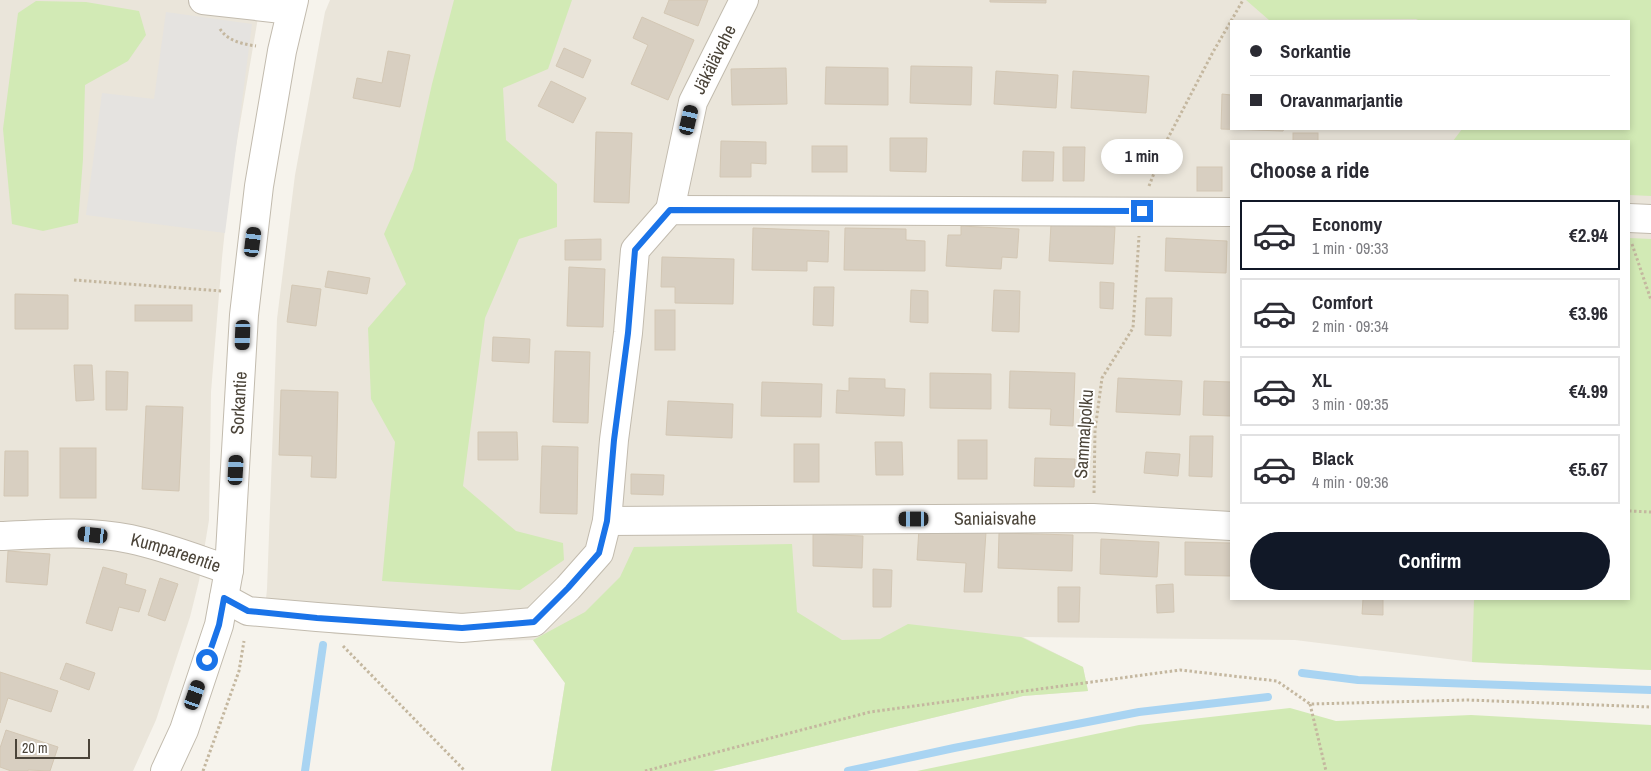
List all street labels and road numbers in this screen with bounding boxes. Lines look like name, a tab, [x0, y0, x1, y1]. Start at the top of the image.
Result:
street label: Jäkälävahe	[686, 20, 742, 98]
street label: Sorkantie	[224, 371, 253, 435]
street label: Sammalpolku	[1068, 388, 1099, 479]
street label: Saniaisvahe	[954, 505, 1036, 531]
street label: Kumpareentie	[128, 527, 224, 578]

